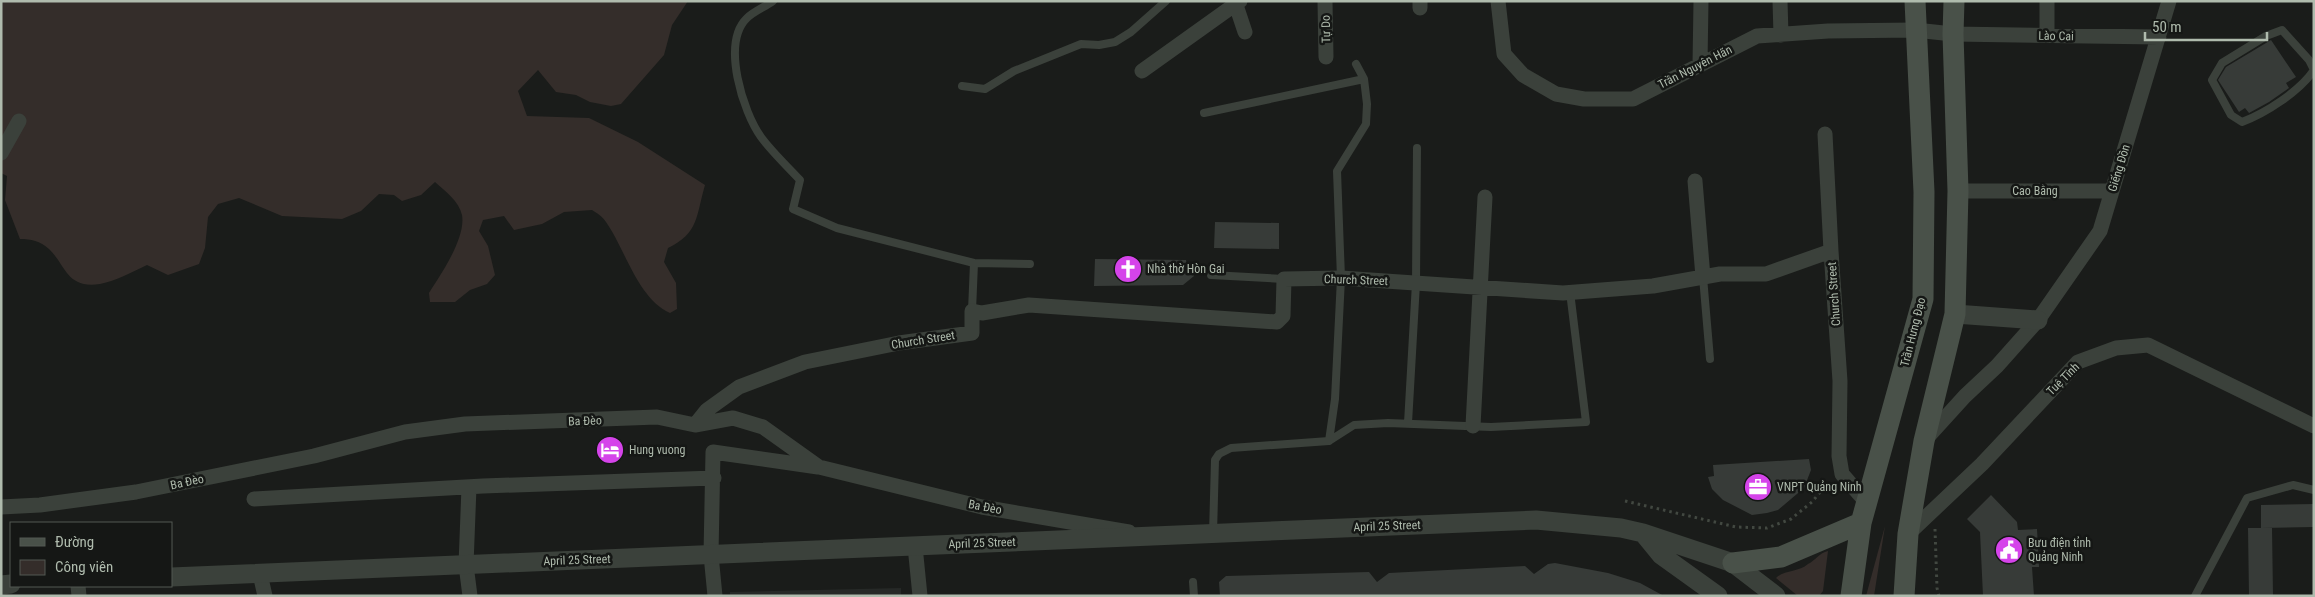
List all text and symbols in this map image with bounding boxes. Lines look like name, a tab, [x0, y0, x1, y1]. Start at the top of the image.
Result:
scale bar	[2145, 10, 2268, 42]
street label: Tự Do	[1319, 15, 1333, 43]
text: 50 m	[2152, 18, 2182, 36]
street label: Lào Cai	[2038, 29, 2074, 43]
street label: Trần Nguyên Hãn	[1656, 42, 1734, 92]
street label: Giếng Đồn	[2105, 142, 2133, 193]
street label: Cao Bằng	[2012, 184, 2058, 198]
church icon: Nhà thờ Hòn Gai	[1113, 254, 1143, 284]
street label: Church Street	[1825, 261, 1843, 326]
place label: Nhà thờ Hòn Gai	[1147, 262, 1225, 276]
street label: Church Street	[1324, 272, 1389, 288]
street label: Trần Hưng Đạo	[1898, 296, 1928, 368]
street label: Church Street	[890, 328, 956, 352]
street label: Tuệ Tĩnh	[2044, 360, 2082, 398]
street label: Ba Đèo	[568, 413, 602, 429]
hotel icon: Hung vuong	[595, 435, 625, 465]
place label: Hung vuong	[629, 443, 685, 457]
street label: Ba Đèo	[169, 472, 205, 492]
office icon: VNPT Quảng Ninh	[1743, 472, 1773, 502]
place label: VNPT Quảng Ninh	[1777, 480, 1862, 494]
street label: Ba Đèo	[967, 497, 1003, 517]
street label: April 25 Street	[1353, 518, 1421, 534]
legend	[10, 522, 172, 587]
text: Đường	[55, 533, 94, 551]
street label: April 25 Street	[948, 535, 1016, 551]
public building icon: Bưu điện tỉnh Quảng Ninh	[1994, 535, 2024, 565]
place label: Bưu điện tỉnh Quảng Ninh	[2028, 536, 2091, 564]
street label: April 25 Street	[543, 552, 611, 568]
text: Công viên	[55, 558, 113, 576]

